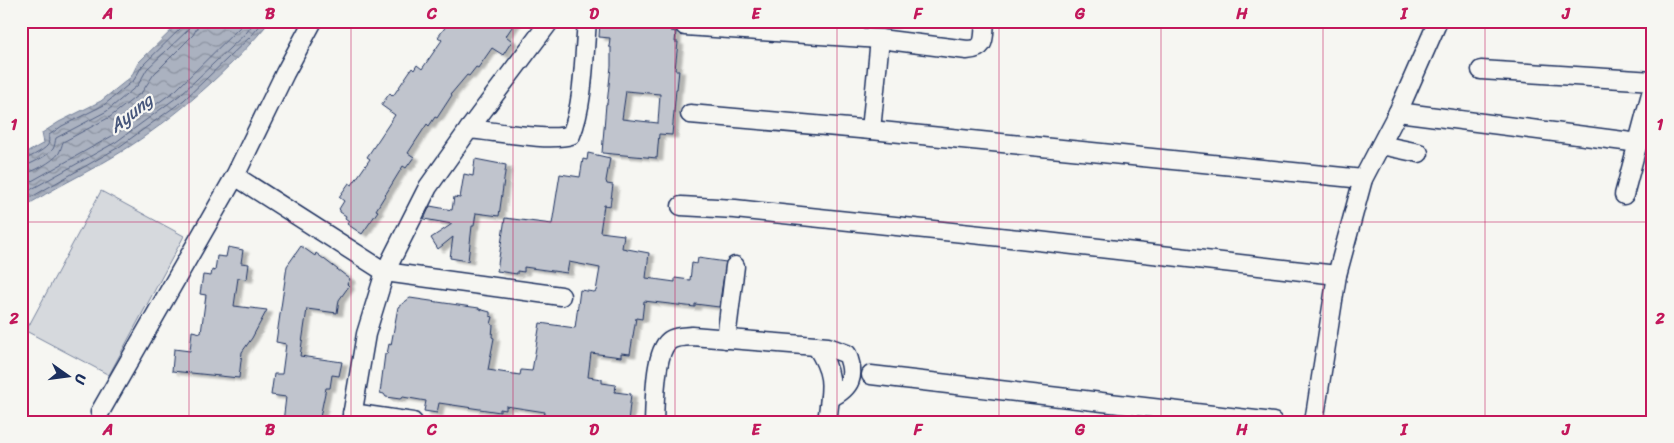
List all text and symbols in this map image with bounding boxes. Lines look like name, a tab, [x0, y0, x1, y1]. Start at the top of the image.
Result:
text: A	[102, 0, 113, 28]
text: B	[265, 0, 276, 28]
text: C	[426, 0, 438, 28]
text: D	[589, 0, 599, 28]
text: E	[752, 0, 762, 28]
text: F	[913, 0, 924, 28]
text: G	[1074, 0, 1086, 28]
text: H	[1235, 0, 1248, 28]
text: I	[1400, 0, 1409, 28]
text: J	[1561, 0, 1571, 28]
water label: Ayung	[101, 84, 162, 142]
text: 1	[11, 110, 18, 139]
text: 1	[1657, 110, 1664, 139]
text: 2	[8, 304, 19, 333]
text: 2	[1654, 304, 1665, 333]
north arrow	[42, 350, 92, 400]
text: U	[67, 371, 93, 387]
text: A	[102, 415, 113, 443]
text: B	[265, 415, 276, 443]
text: C	[426, 415, 438, 443]
text: D	[589, 415, 599, 443]
text: E	[752, 415, 762, 443]
text: F	[913, 415, 924, 443]
text: G	[1074, 415, 1086, 443]
text: H	[1235, 415, 1248, 443]
text: I	[1400, 415, 1409, 443]
text: J	[1561, 415, 1571, 443]

